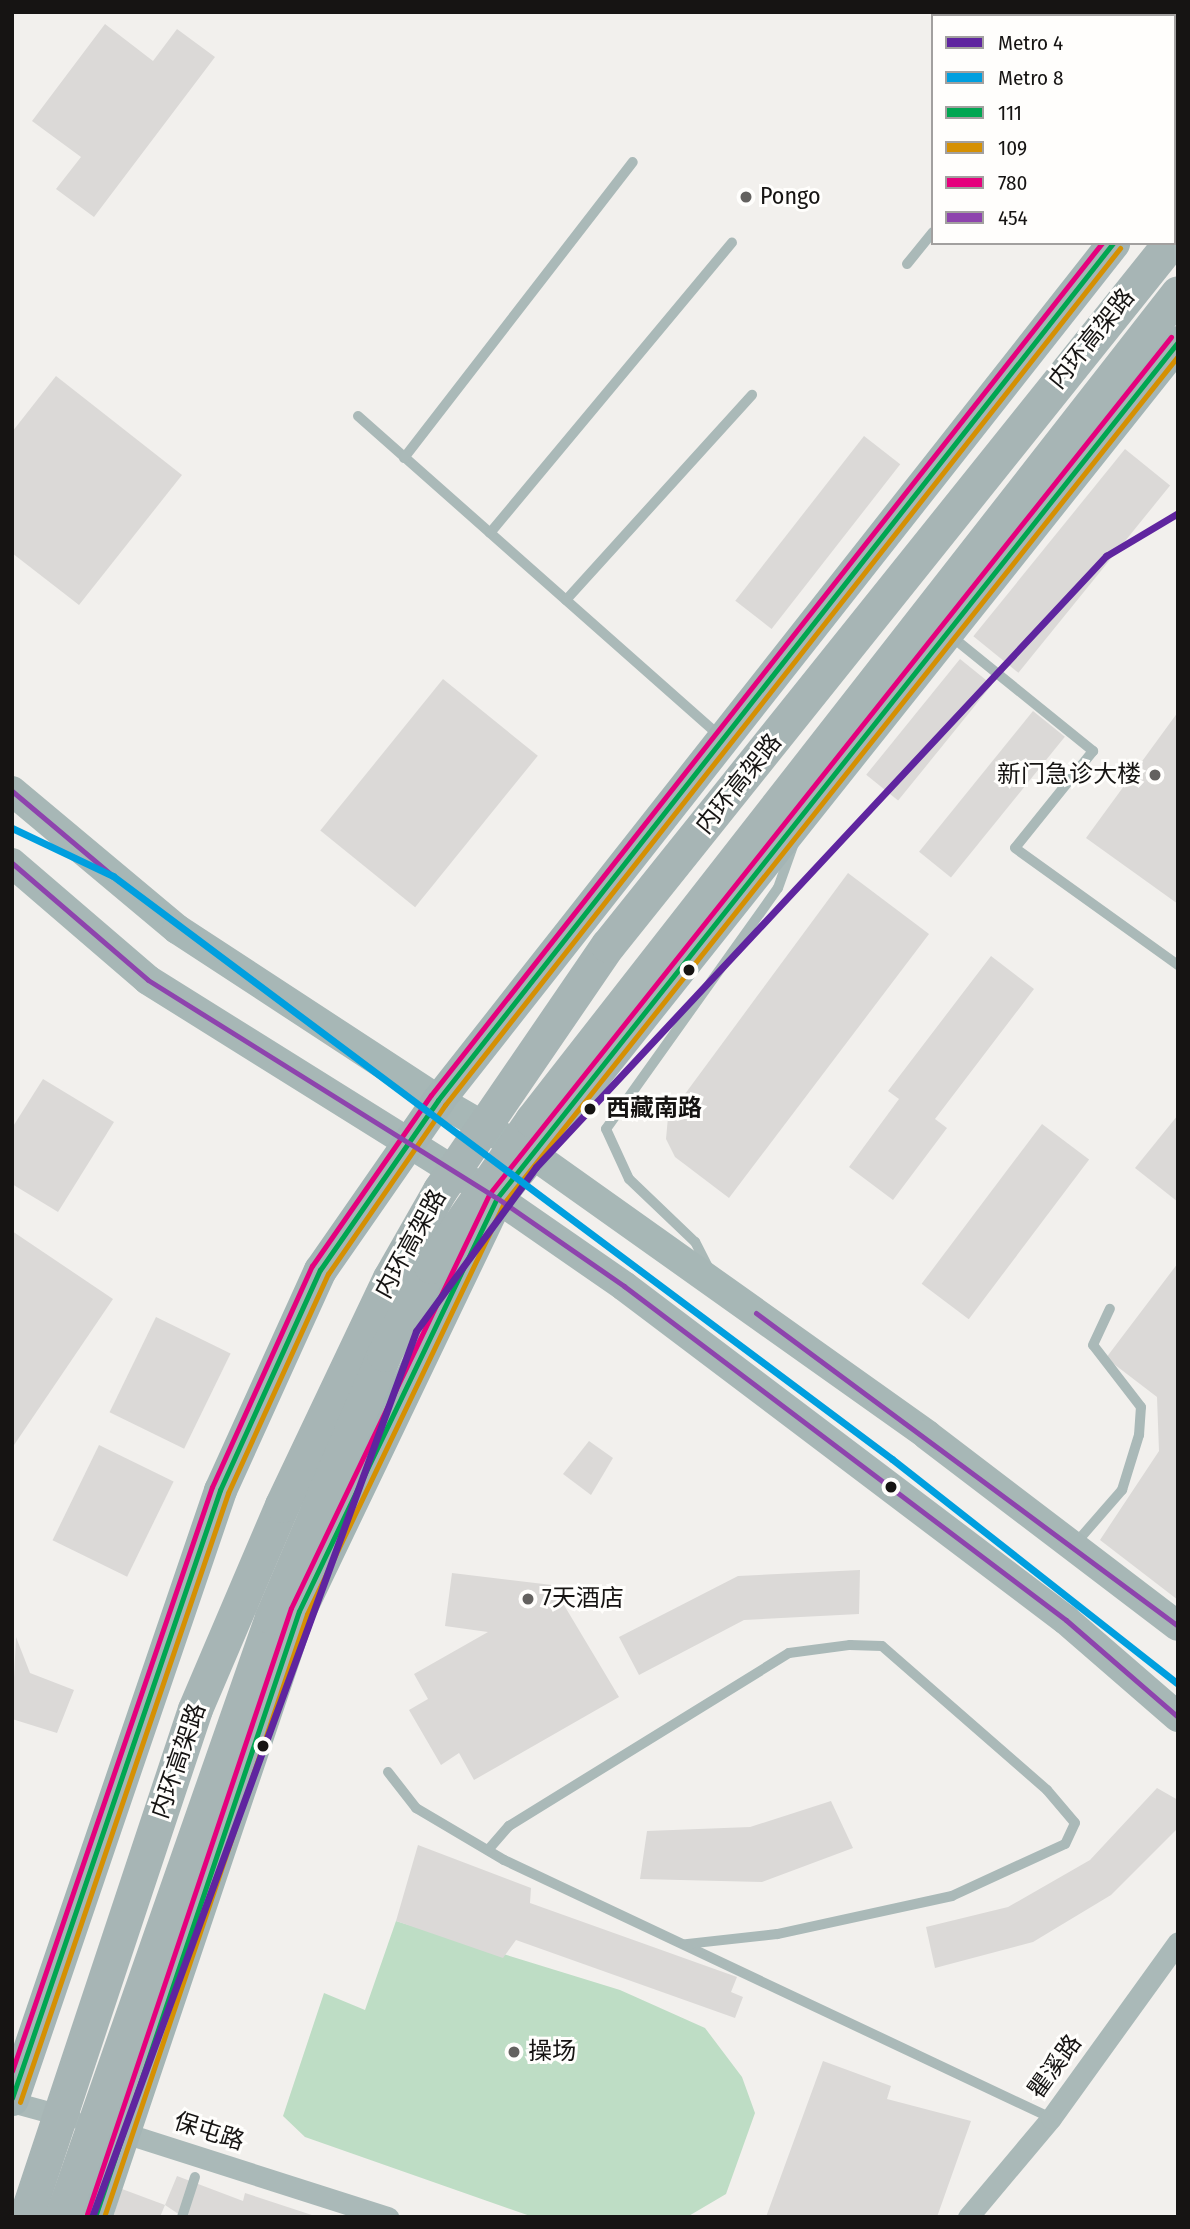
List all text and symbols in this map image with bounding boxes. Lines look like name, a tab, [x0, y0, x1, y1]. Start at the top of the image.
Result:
legend	[931, 14, 1176, 245]
text: Metro 4	[998, 30, 1063, 56]
text: Metro 8	[998, 65, 1063, 91]
text: 111	[998, 100, 1022, 126]
text: 109	[998, 135, 1027, 161]
text: 780	[998, 170, 1028, 196]
place label: Pongo	[760, 183, 821, 211]
marker: Pongo	[738, 189, 754, 205]
text: 454	[998, 205, 1028, 231]
street label: 内环高架路	[1043, 283, 1141, 395]
street label: 内环高架路	[690, 728, 788, 840]
place label: 新门急诊大楼	[997, 761, 1141, 789]
marker: 新门急诊大楼	[1147, 767, 1163, 783]
unlabelled marker	[682, 963, 696, 977]
place label: 西藏南路	[606, 1095, 702, 1123]
marker: 西藏南路	[580, 1099, 600, 1119]
street label: 内环高架路	[369, 1185, 453, 1303]
unlabelled marker	[884, 1480, 898, 1494]
place label: 7天酒店	[542, 1585, 624, 1613]
marker: 7天酒店	[520, 1591, 536, 1607]
street label: 内环高架路	[146, 1700, 212, 1822]
unlabelled marker	[256, 1739, 270, 1753]
street label: 瞿溪路	[1022, 2029, 1088, 2105]
place label: 操场	[528, 2038, 576, 2066]
marker: 操场	[506, 2044, 522, 2060]
street label: 保屯路	[170, 2107, 248, 2157]

